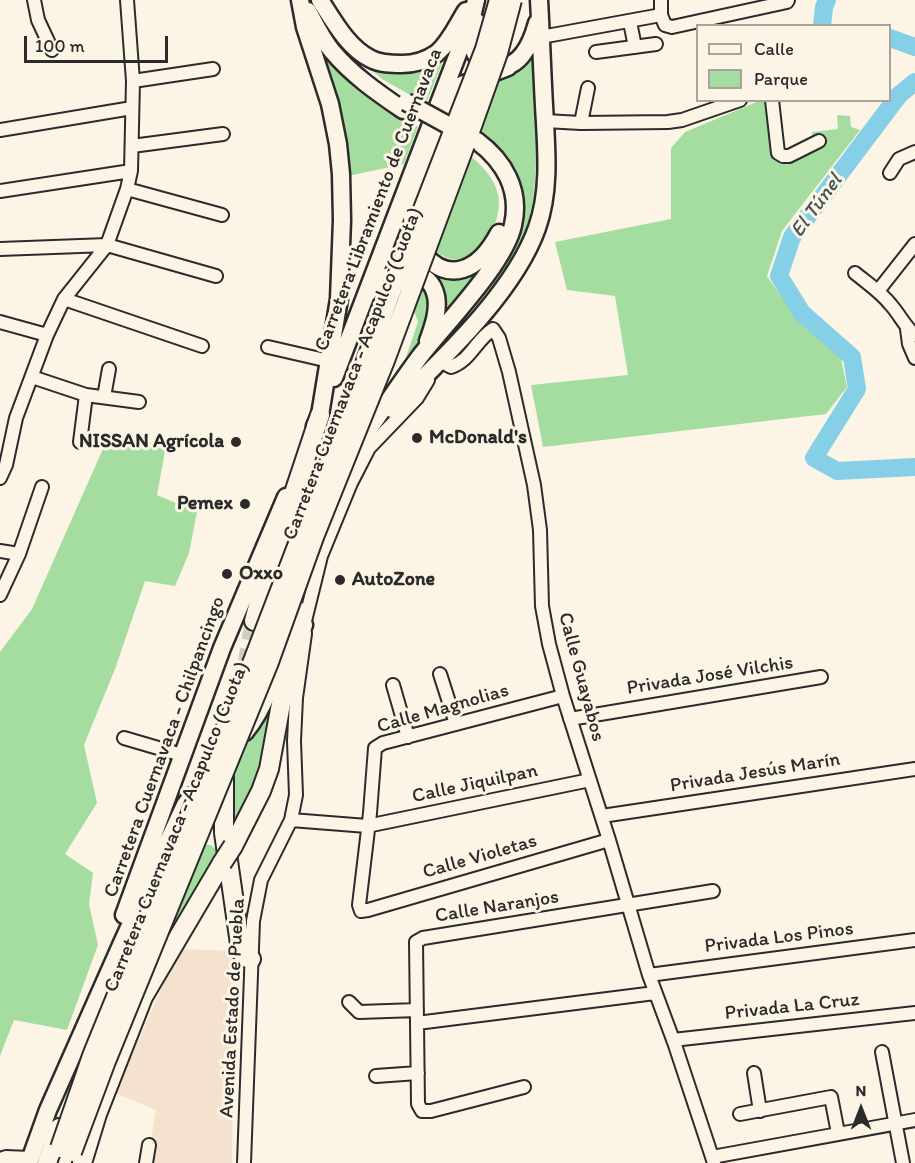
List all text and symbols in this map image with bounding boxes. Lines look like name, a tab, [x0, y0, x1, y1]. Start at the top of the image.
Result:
scale bar	[27, 24, 171, 62]
legend	[696, 24, 891, 102]
text: 100 m	[35, 35, 85, 57]
text: Calle	[754, 38, 794, 60]
street label: Carretera Libramiento de Cuernavaca	[310, 45, 448, 355]
text: Parque	[754, 68, 808, 90]
water label: El Túnel	[786, 169, 848, 243]
street label: Carretera Cuernavaca - Acapulco (Cuota)	[278, 204, 428, 544]
place label: McDonald's	[429, 426, 527, 450]
place label: NISSAN Agrícola	[79, 430, 224, 454]
marker: McDonald's	[410, 431, 424, 445]
marker: NISSAN Agrícola	[229, 435, 243, 449]
place label: Pemex	[177, 492, 233, 516]
marker: Pemex	[238, 497, 252, 511]
place label: Oxxo	[239, 562, 283, 586]
marker: Oxxo	[220, 567, 234, 581]
place label: AutoZone	[352, 568, 435, 592]
marker: AutoZone	[333, 573, 347, 587]
street label: Carretera Cuernavaca - Chilpancingo	[99, 593, 231, 901]
street label: Calle Guayabos	[552, 610, 610, 744]
street label: Privada José Vilchis	[625, 651, 795, 701]
street label: Carretera Cuernavaca - Acapulco (Cuota)	[100, 658, 254, 996]
street label: Calle Magnolias	[374, 679, 512, 739]
street label: Privada Jesús Marín	[668, 748, 842, 798]
street label: Calle Jiquilpan	[410, 759, 540, 809]
street label: Calle Violetas	[420, 829, 540, 885]
street label: Calle Naranjos	[433, 885, 561, 929]
street label: Avenida Estado de Puebla	[215, 898, 251, 1118]
street label: Privada Los Pinos	[703, 917, 855, 959]
street label: Privada La Cruz	[724, 988, 860, 1026]
north arrow	[831, 1079, 891, 1139]
text: N	[856, 1081, 866, 1100]

